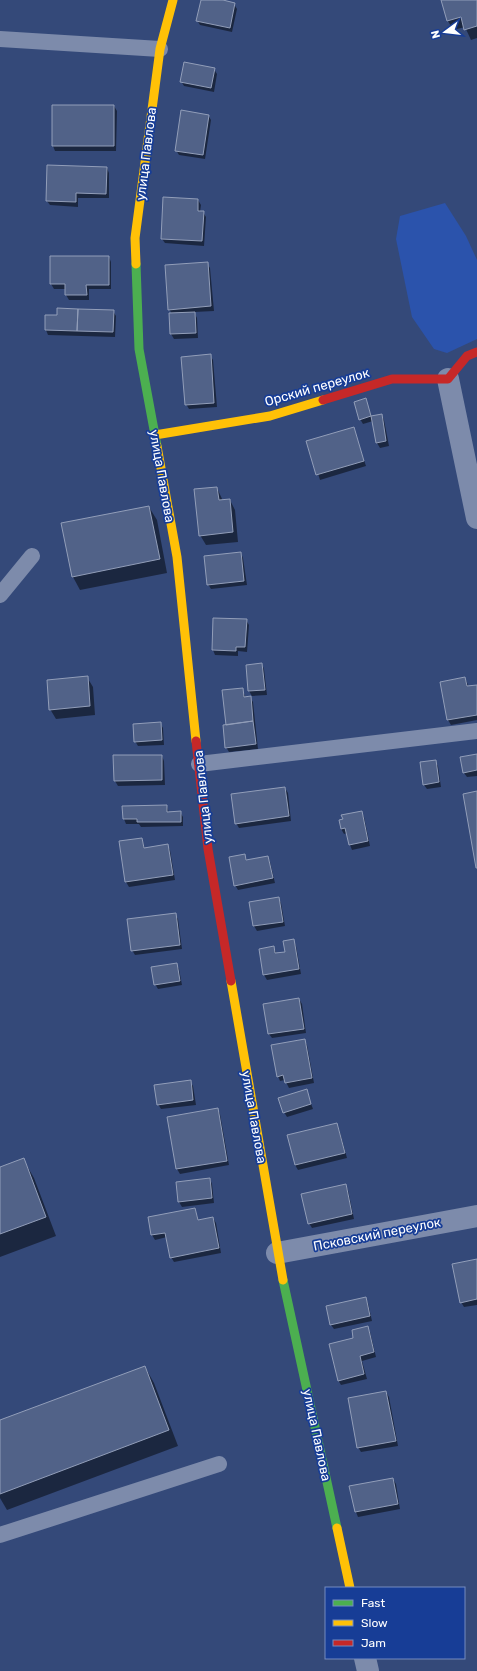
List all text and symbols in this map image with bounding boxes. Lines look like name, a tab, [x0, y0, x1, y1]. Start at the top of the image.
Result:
north arrow	[425, 12, 465, 52]
text: N	[428, 29, 443, 40]
street label: улица Павлова	[133, 107, 159, 201]
street label: Орский переулок	[263, 365, 371, 409]
street label: улица Павлова	[146, 429, 178, 523]
street label: улица Павлова	[191, 750, 215, 844]
street label: улица Павлова	[238, 1070, 270, 1164]
street label: Псковский переулок	[312, 1214, 442, 1254]
street label: улица Павлова	[300, 1388, 334, 1482]
legend	[325, 1587, 465, 1659]
text: Fast	[361, 1596, 385, 1610]
text: Slow	[361, 1616, 388, 1630]
text: Jam	[361, 1636, 386, 1650]

